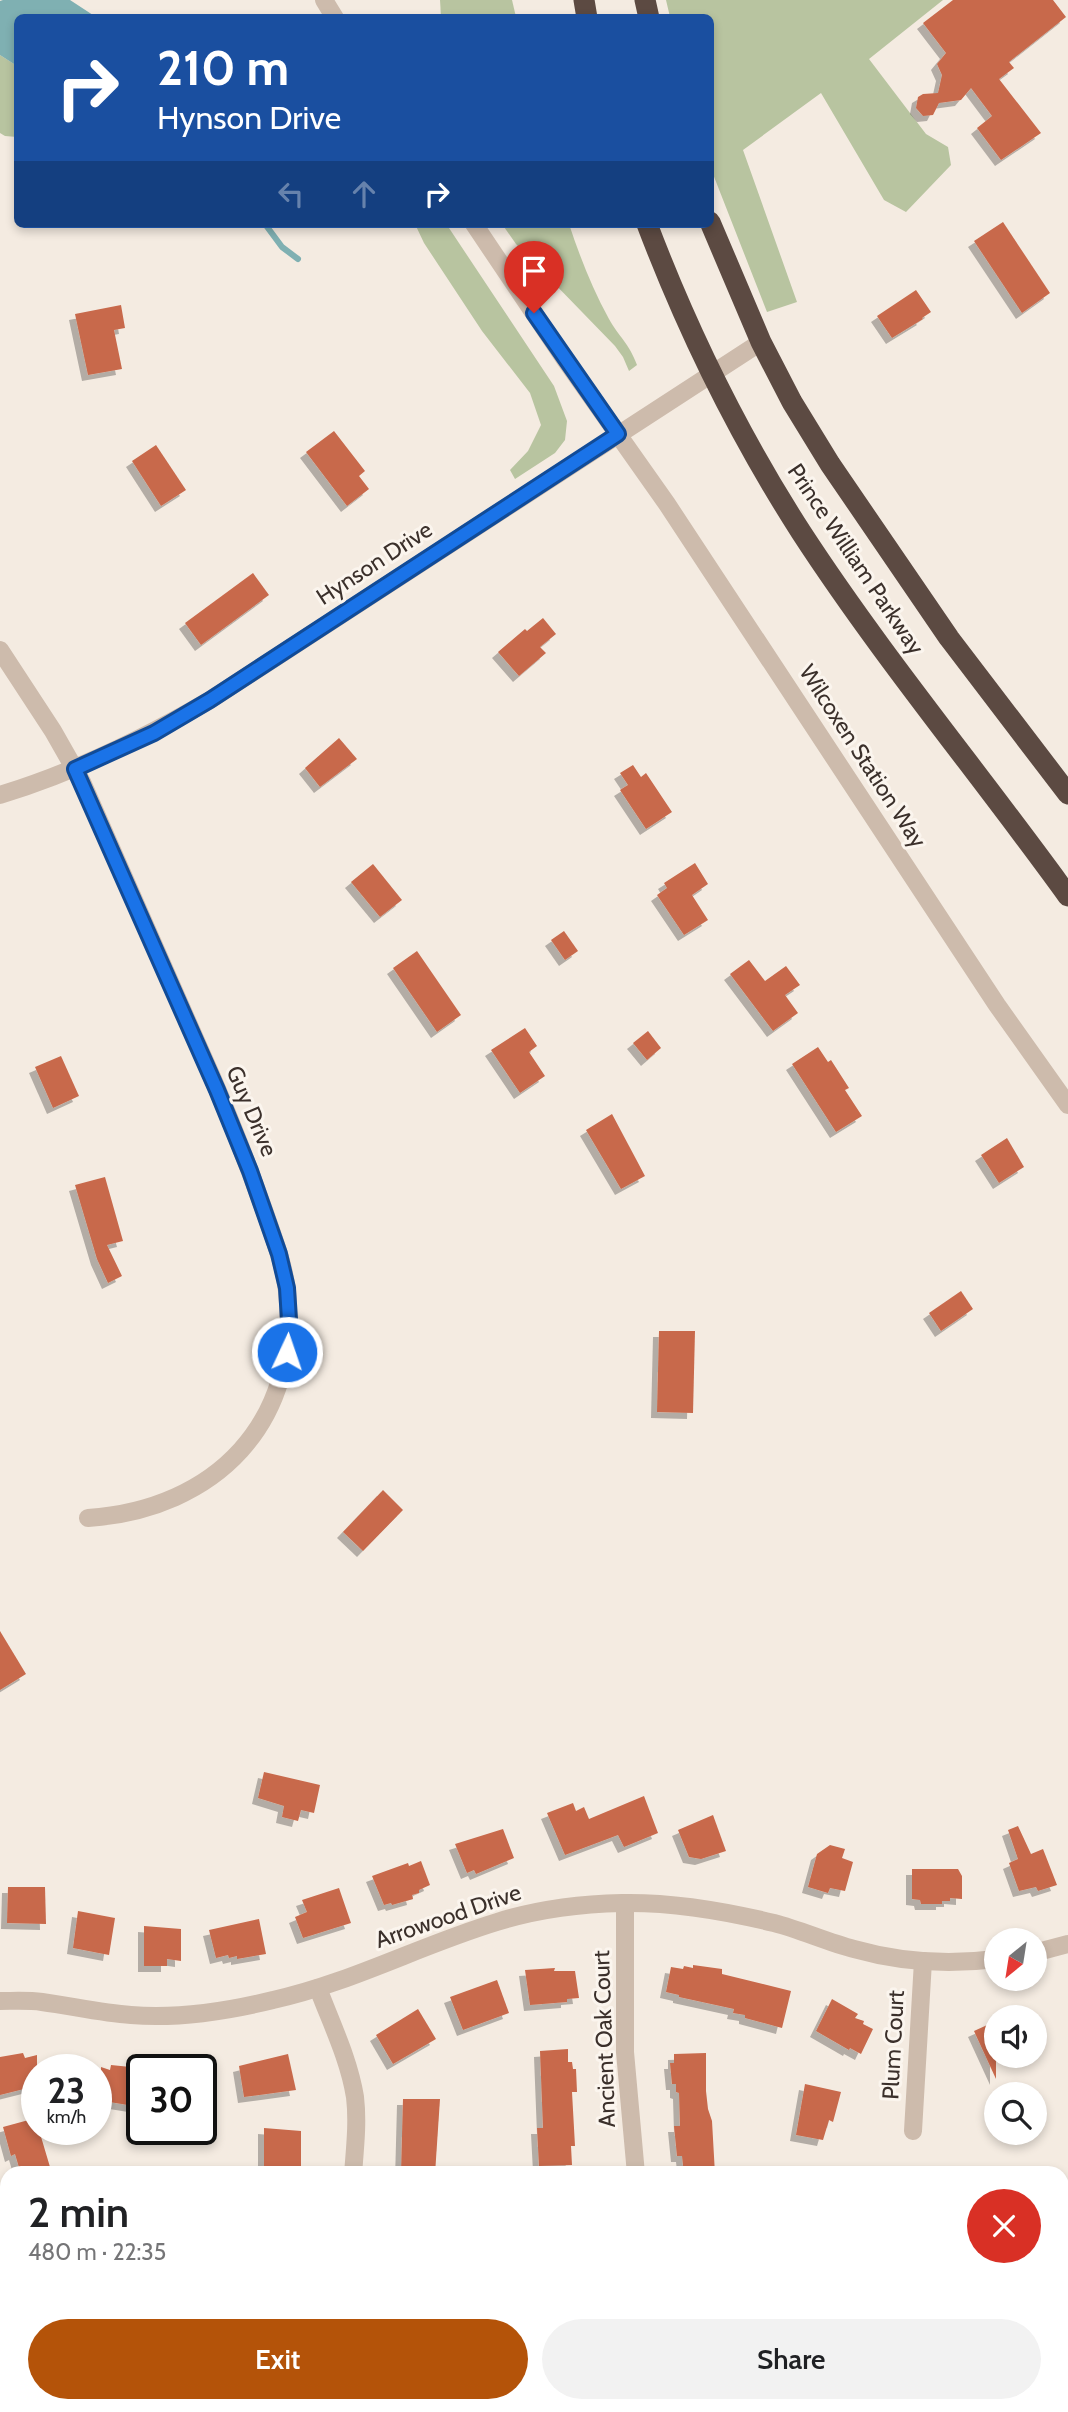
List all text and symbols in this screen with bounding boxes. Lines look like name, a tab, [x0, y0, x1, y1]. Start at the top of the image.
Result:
text: 210 m	[157, 38, 289, 97]
icon: right	[42, 42, 133, 133]
text: Hynson Drive	[157, 98, 341, 137]
icon: left	[272, 175, 310, 213]
icon: ahead	[345, 175, 383, 213]
icon: right	[418, 175, 456, 213]
pin	[504, 241, 564, 313]
icon: arrive	[515, 252, 553, 290]
street label: Prince William Parkway	[782, 458, 930, 660]
street label: Hynson Drive	[311, 515, 437, 611]
street label: Wilcoxen Station Way	[793, 659, 933, 853]
street label: Guy Drive	[220, 1061, 284, 1161]
position arrow	[250, 1315, 324, 1389]
street label: Arrowood Drive	[371, 1878, 525, 1954]
north arrow	[984, 1928, 1046, 1992]
map controls	[984, 1928, 1047, 2145]
street label: Ancient Oak Court	[587, 1950, 621, 2128]
street label: Plum Court	[876, 1989, 910, 2100]
button: sound	[984, 2005, 1047, 2068]
speed limit sign: 30	[126, 2054, 217, 2145]
text: 23	[48, 2069, 85, 2112]
button: search	[984, 2082, 1047, 2145]
text: km/h	[47, 2106, 86, 2128]
text: 2 min	[28, 2186, 129, 2238]
button: close	[967, 2189, 1041, 2263]
text: 480 m · 22:35	[28, 2238, 166, 2266]
button: Exit	[28, 2319, 528, 2399]
button: Share	[542, 2319, 1041, 2399]

